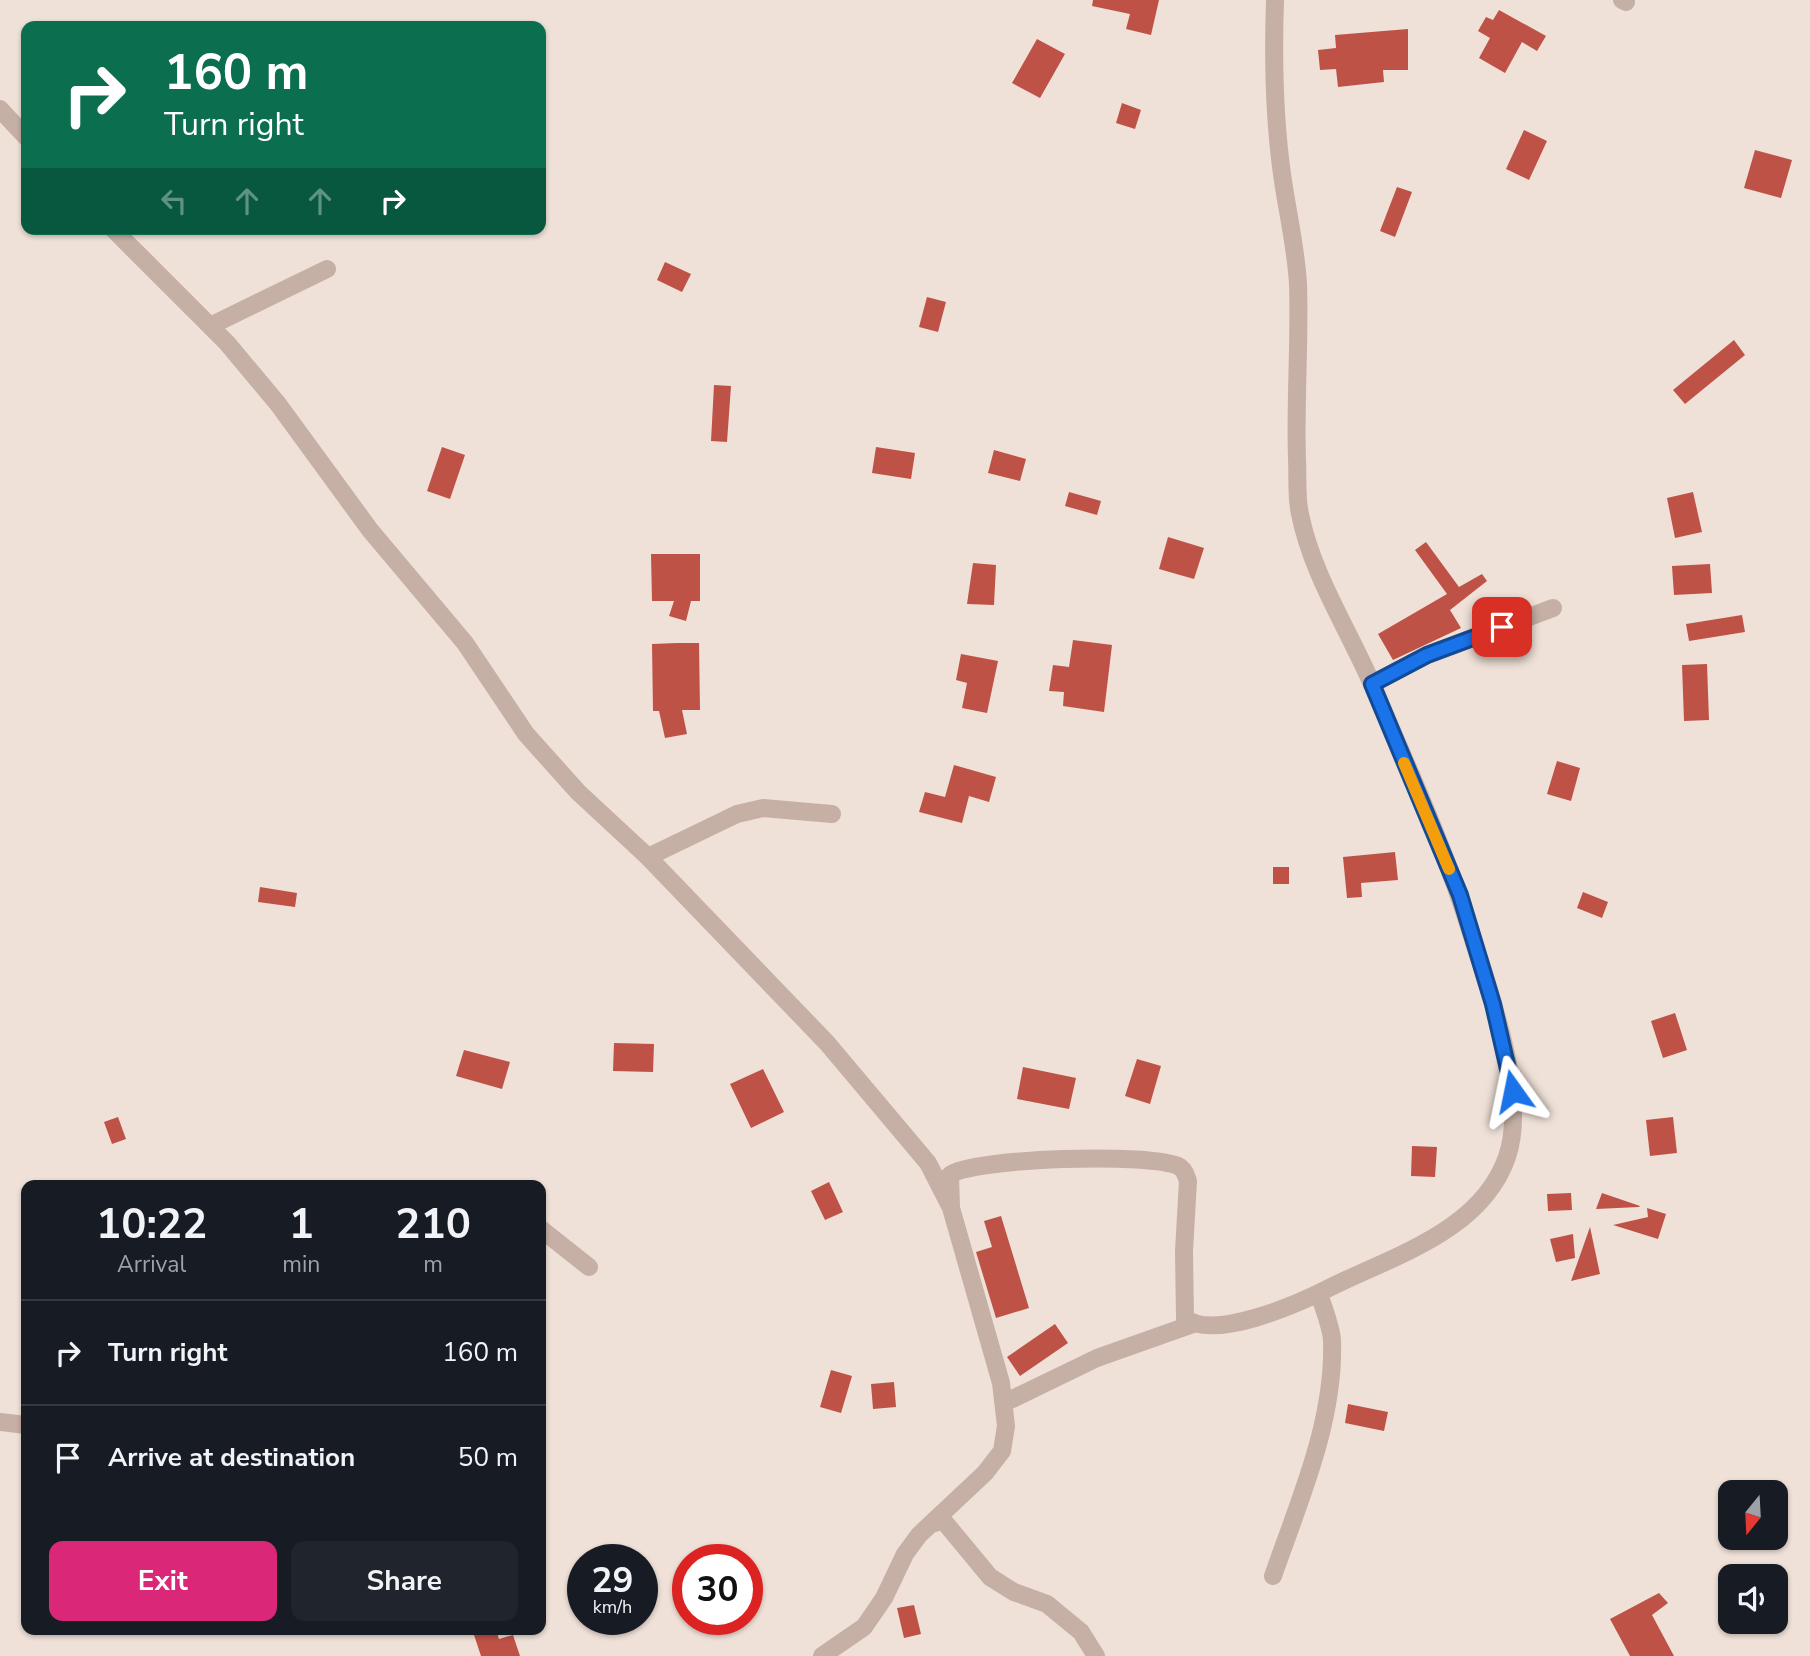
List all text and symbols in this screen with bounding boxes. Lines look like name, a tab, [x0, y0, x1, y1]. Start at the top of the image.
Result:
text: 160 m	[164, 39, 308, 106]
icon: right	[49, 49, 140, 140]
text: Turn right	[164, 103, 304, 146]
icon: left	[155, 182, 193, 220]
icon: ahead	[228, 182, 266, 220]
icon: ahead	[301, 182, 339, 220]
icon: right	[374, 182, 412, 220]
pin	[1472, 597, 1532, 657]
icon: arrive	[1483, 608, 1521, 646]
position arrow	[1476, 1054, 1550, 1128]
text: 10:22	[96, 1196, 207, 1253]
text: 1	[289, 1196, 314, 1253]
text: 210	[395, 1196, 471, 1253]
text: Arrival	[117, 1249, 186, 1280]
text: min	[282, 1249, 320, 1280]
text: m	[423, 1249, 443, 1280]
icon: right	[49, 1334, 87, 1372]
text: Turn right	[108, 1335, 227, 1370]
text: 160 m	[442, 1335, 518, 1370]
icon: arrive	[49, 1439, 87, 1477]
text: Arrive at destination	[108, 1440, 355, 1475]
text: 50 m	[458, 1440, 518, 1475]
north arrow	[1718, 1480, 1788, 1550]
map controls	[1718, 1480, 1788, 1634]
button: Exit	[49, 1541, 277, 1621]
button: Share	[291, 1541, 518, 1621]
speed limit sign: 30	[672, 1544, 763, 1635]
text: 29	[591, 1557, 634, 1604]
button: sound	[1718, 1564, 1788, 1634]
text: km/h	[593, 1595, 632, 1619]

